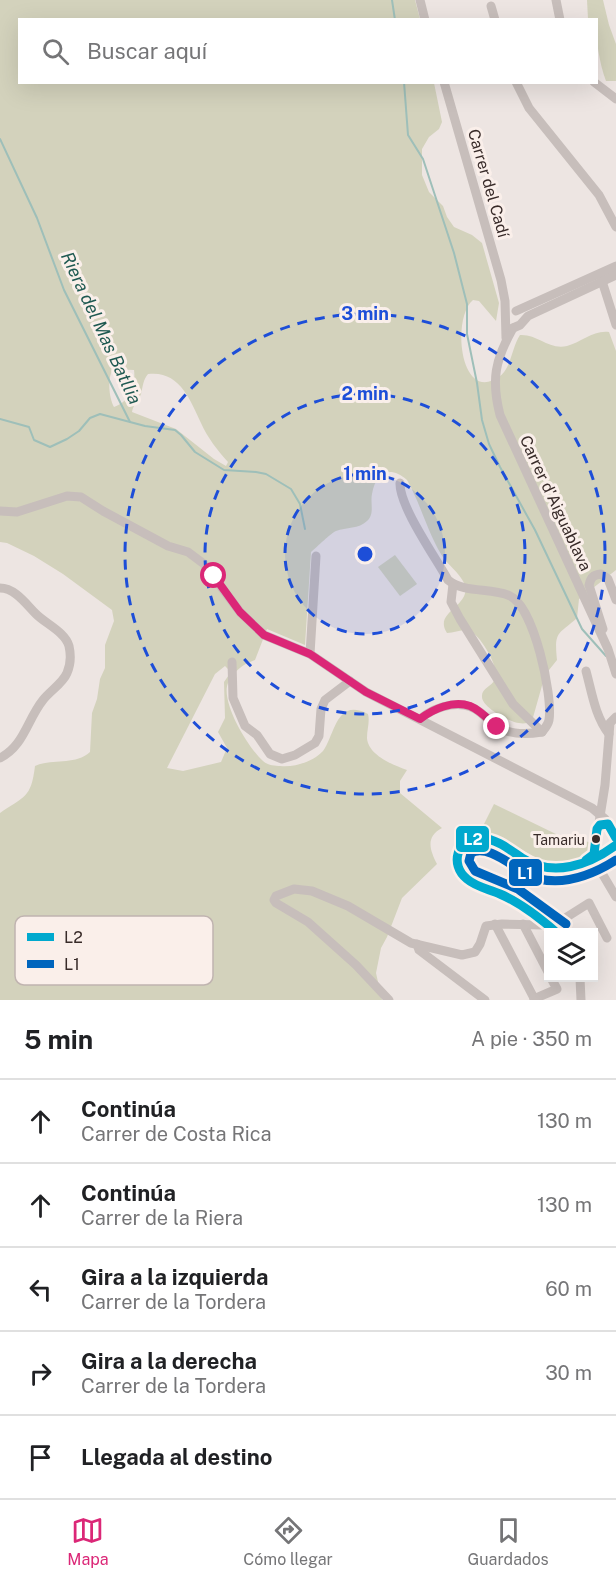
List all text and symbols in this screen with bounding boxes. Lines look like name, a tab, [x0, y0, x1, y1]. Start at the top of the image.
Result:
search box	[18, 18, 598, 84]
icon: search	[39, 35, 72, 68]
text: Buscar aquí	[87, 38, 207, 64]
street label: Carrer del Cadí	[464, 127, 513, 241]
water label: Riera del Mas Batllia	[57, 248, 146, 407]
text: 3 min	[341, 303, 389, 324]
text: 2 min	[341, 383, 389, 404]
street label: Carrer d'Aiguablava	[516, 432, 595, 574]
text: 1 min	[343, 463, 387, 484]
centre of rings	[355, 544, 375, 564]
route start	[200, 562, 226, 588]
route end	[483, 713, 509, 739]
line badge: L2	[455, 825, 490, 853]
text: L2	[463, 830, 483, 849]
place label: Tamariu	[533, 832, 585, 848]
marker: Tamariu	[590, 833, 602, 845]
line badge: L1	[508, 858, 543, 887]
text: L1	[517, 864, 533, 883]
legend	[15, 916, 213, 985]
text: L2	[64, 928, 83, 947]
map controls	[544, 928, 598, 982]
button: layers	[544, 928, 598, 982]
text: L1	[64, 955, 80, 974]
text: 5 min	[24, 1024, 93, 1055]
text: A pie · 350 m	[471, 1027, 592, 1051]
text: Continúa	[81, 1096, 176, 1122]
icon: ahead	[24, 1105, 57, 1138]
text: 130 m	[537, 1109, 592, 1133]
text: Carrer de Costa Rica	[81, 1122, 272, 1146]
text: Continúa	[81, 1180, 176, 1206]
icon: ahead	[24, 1189, 57, 1222]
text: 130 m	[537, 1193, 592, 1217]
text: Carrer de la Riera	[81, 1206, 243, 1230]
text: Gira a la izquierda	[81, 1264, 268, 1290]
icon: left	[24, 1273, 57, 1306]
text: 60 m	[545, 1277, 592, 1301]
text: Carrer de la Tordera	[81, 1290, 266, 1314]
text: Gira a la derecha	[81, 1348, 257, 1374]
icon: right	[24, 1357, 57, 1390]
text: 30 m	[545, 1361, 592, 1385]
text: Carrer de la Tordera	[81, 1374, 266, 1398]
icon: arrive	[24, 1441, 57, 1474]
text: Llegada al destino	[81, 1444, 272, 1470]
tab: Mapa	[67, 1514, 109, 1569]
tab: Cómo llegar	[243, 1514, 333, 1569]
tab: Guardados	[468, 1514, 549, 1569]

